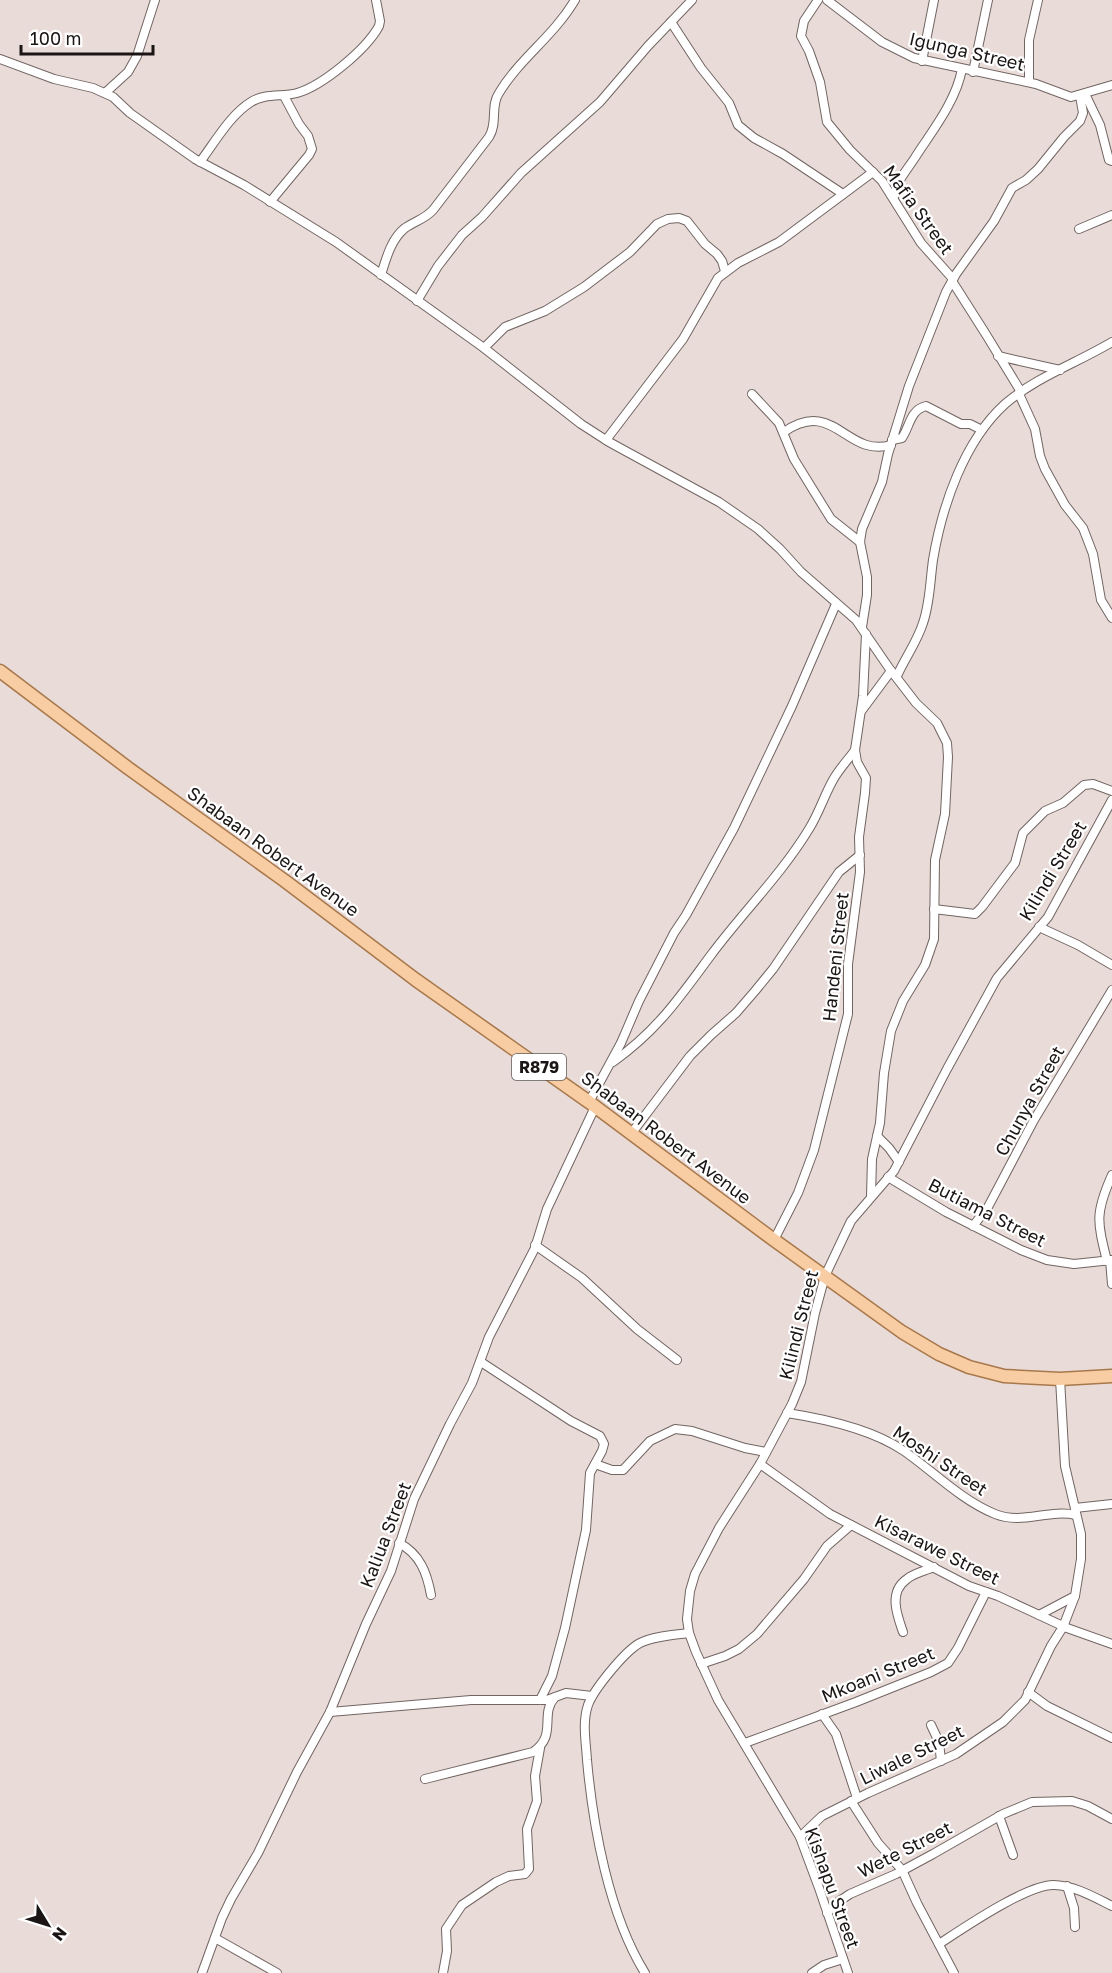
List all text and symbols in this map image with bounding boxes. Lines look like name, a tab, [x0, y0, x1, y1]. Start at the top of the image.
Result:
scale bar	[21, 18, 153, 56]
text: 100 m	[30, 27, 81, 49]
street label: Igunga Street	[907, 27, 1027, 75]
street label: Mafia Street	[879, 160, 959, 258]
street label: Shabaan Robert Avenue	[183, 782, 364, 921]
street label: Kilindi Street	[1014, 817, 1091, 924]
street label: Handeni Street	[817, 891, 853, 1023]
street label: Chunya Street	[990, 1042, 1068, 1159]
road number: R879	[512, 1054, 566, 1080]
street label: Shabaan Robert Avenue	[577, 1066, 756, 1208]
street label: Butiama Street	[925, 1173, 1050, 1251]
street label: Kilindi Street	[774, 1267, 822, 1382]
street label: Moshi Street	[889, 1420, 992, 1500]
street label: Kaliua Street	[355, 1478, 415, 1591]
street label: Kisarawe Street	[871, 1509, 1004, 1589]
street label: Mkoani Street	[818, 1641, 937, 1707]
street label: Liwale Street	[856, 1719, 967, 1789]
street label: Wete Street	[854, 1816, 955, 1882]
street label: Kishapu Street	[801, 1824, 865, 1951]
north arrow	[18, 1895, 78, 1955]
text: N	[48, 1923, 71, 1945]

